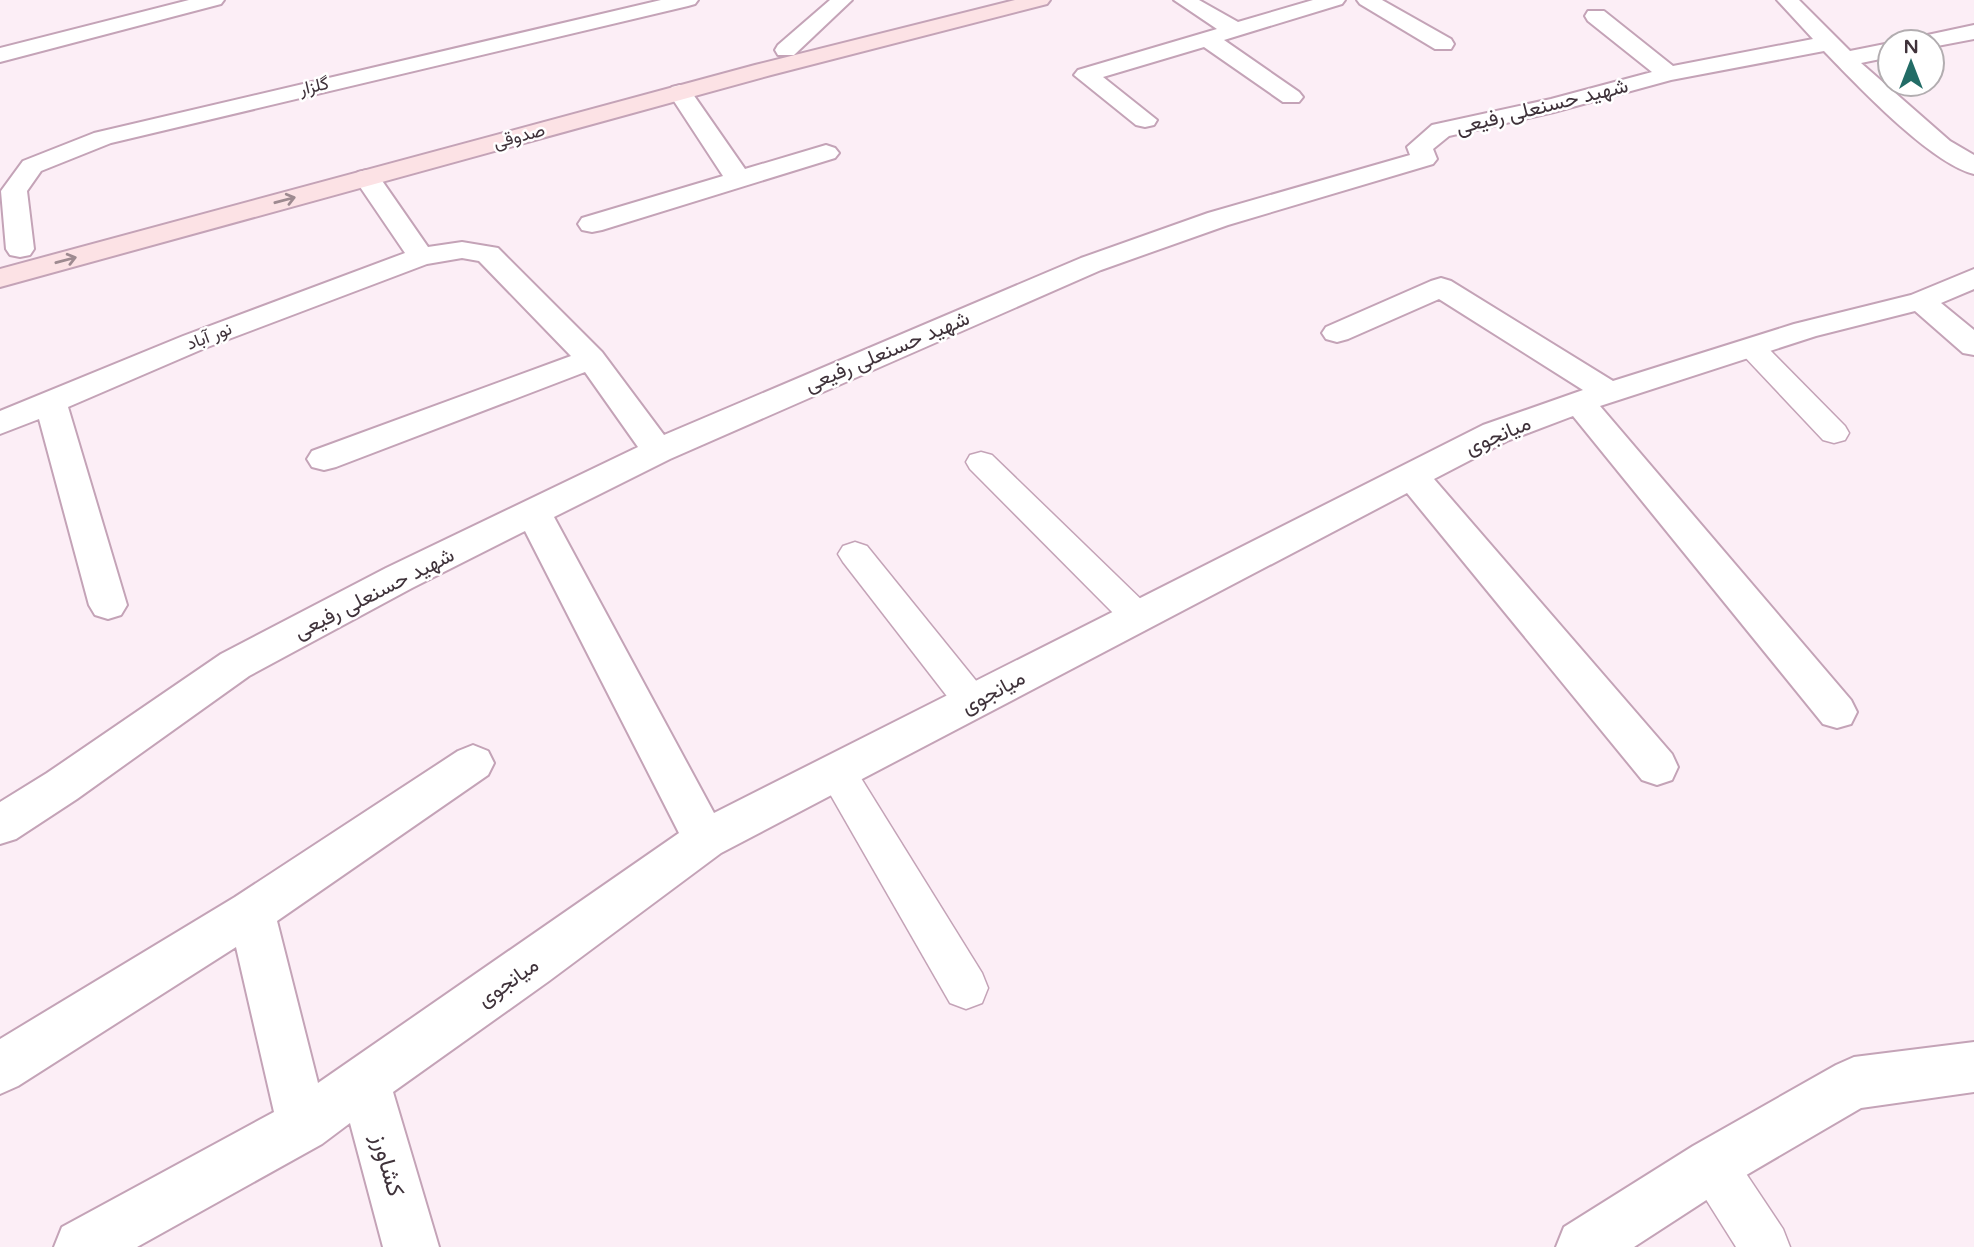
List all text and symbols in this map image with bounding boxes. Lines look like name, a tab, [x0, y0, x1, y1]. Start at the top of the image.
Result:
north arrow	[1876, 28, 1946, 98]
text: N	[1903, 36, 1919, 58]
street label: گلزار	[296, 72, 331, 100]
street label: شهید حسنعلی رفیعی	[1453, 73, 1631, 140]
street label: صدوقی	[491, 119, 547, 153]
one-way arrow	[274, 193, 296, 206]
one-way arrow	[54, 253, 77, 266]
street label: شهید حسنعلی رفیعی	[801, 305, 973, 397]
street label: نور آباد	[183, 317, 235, 355]
street label: میانجوی	[1462, 411, 1535, 460]
street label: شهید حسنعلی رفیعی	[290, 542, 459, 645]
street label: میانجوی	[957, 665, 1029, 720]
street label: میانجوی	[473, 952, 544, 1012]
street label: کشاورز	[364, 1129, 410, 1200]

